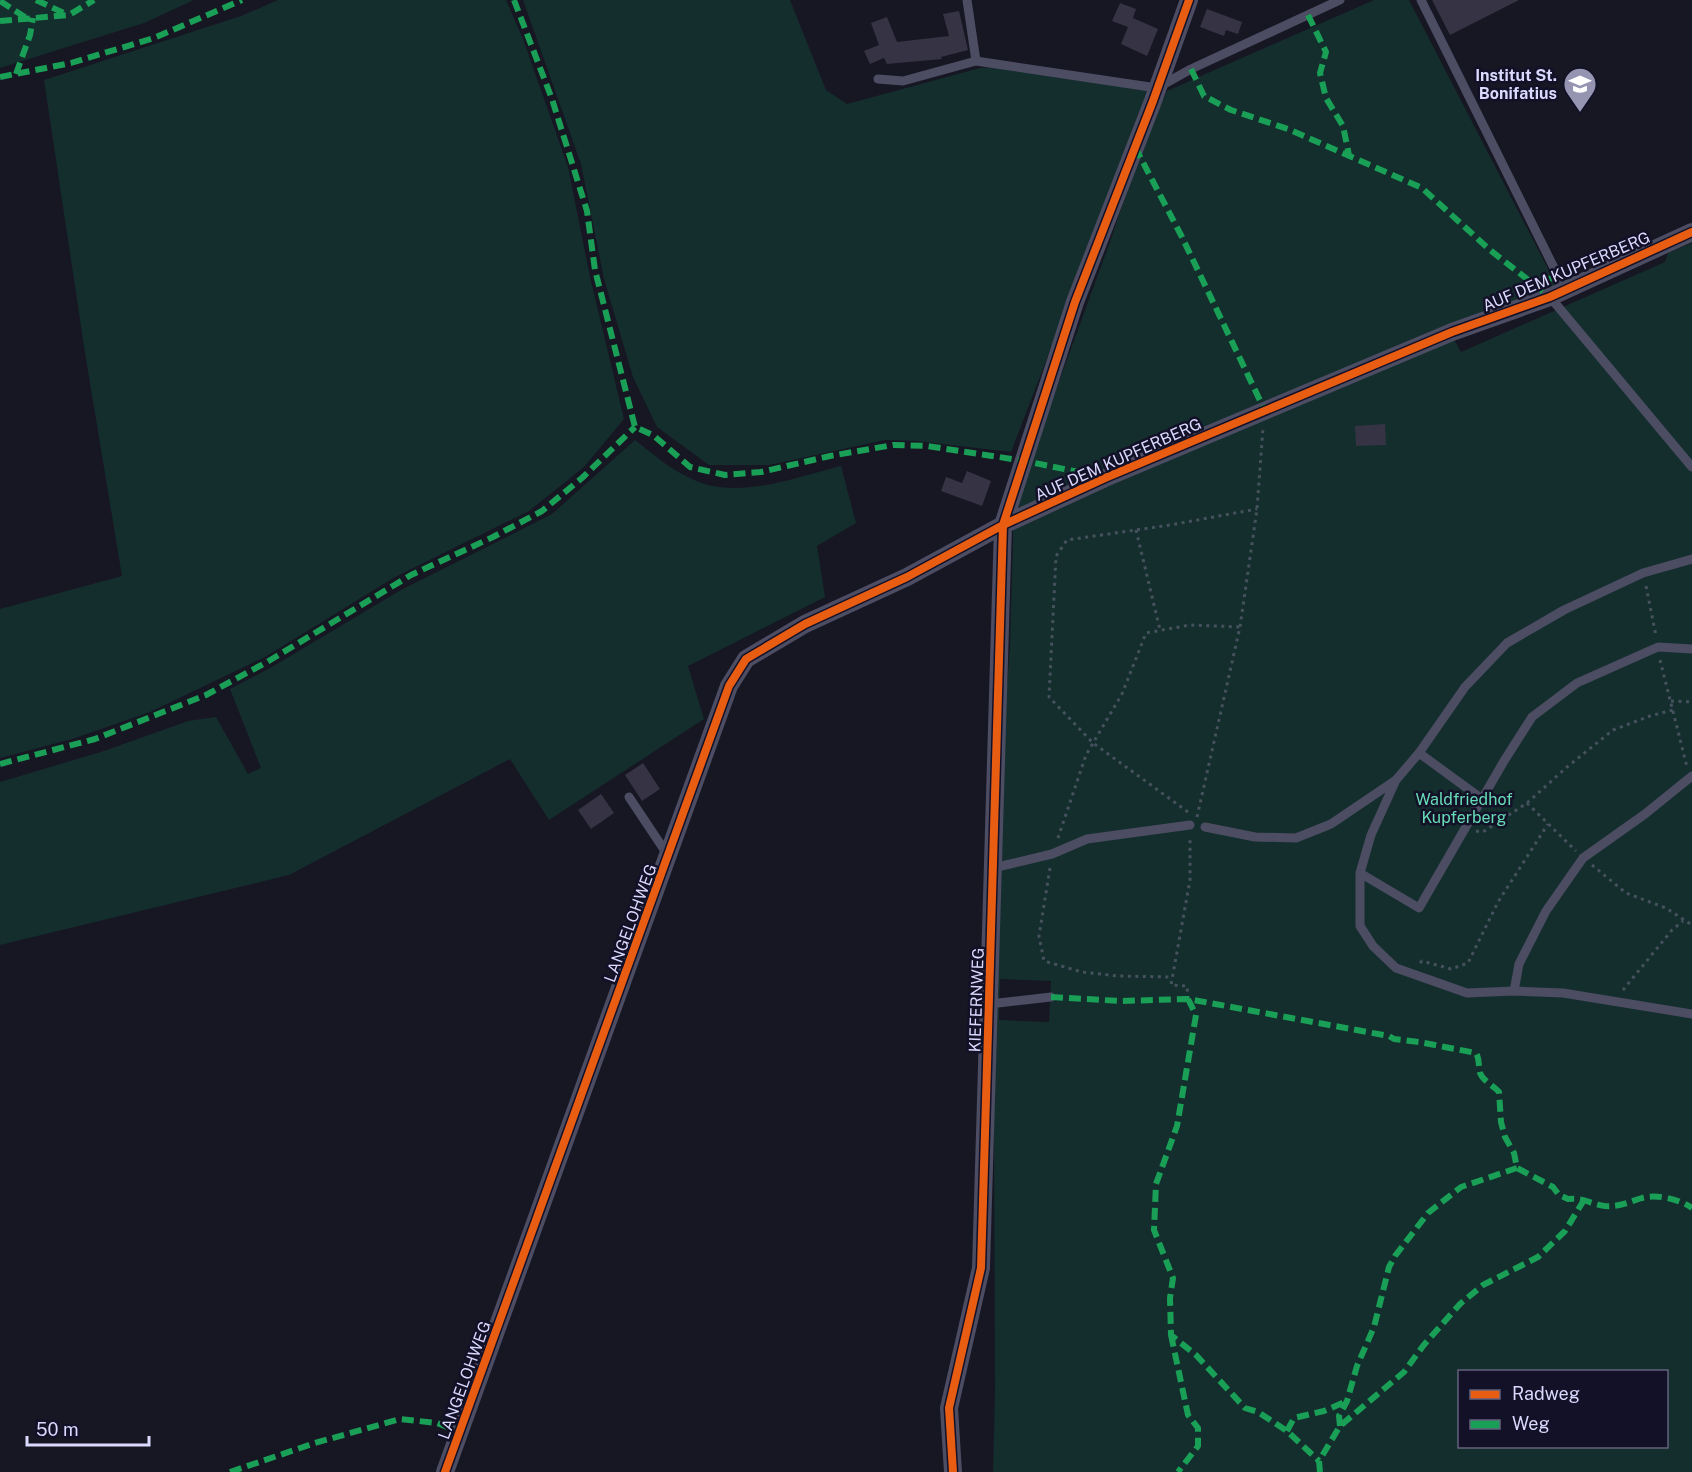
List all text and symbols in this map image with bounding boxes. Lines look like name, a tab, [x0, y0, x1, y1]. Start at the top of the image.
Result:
place label: Institut St. Bonifatius	[1475, 66, 1557, 103]
school or university icon: Institut St. Bonifatius	[1562, 66, 1598, 113]
street label: AUF DEM KUPFERBERG	[1480, 228, 1653, 315]
street label: AUF DEM KUPFERBERG	[1032, 414, 1204, 505]
park label: Waldfriedhof Kupferberg	[1416, 790, 1512, 827]
street label: LANGELOHWEG	[600, 861, 661, 985]
street label: KIEFERNWEG	[965, 947, 988, 1053]
street label: LANGELOHWEG	[434, 1318, 495, 1442]
legend	[1458, 1370, 1668, 1448]
text: Radweg	[1512, 1383, 1580, 1404]
scale bar	[27, 1409, 148, 1447]
text: Weg	[1512, 1413, 1550, 1434]
text: 50 m	[36, 1419, 79, 1440]

